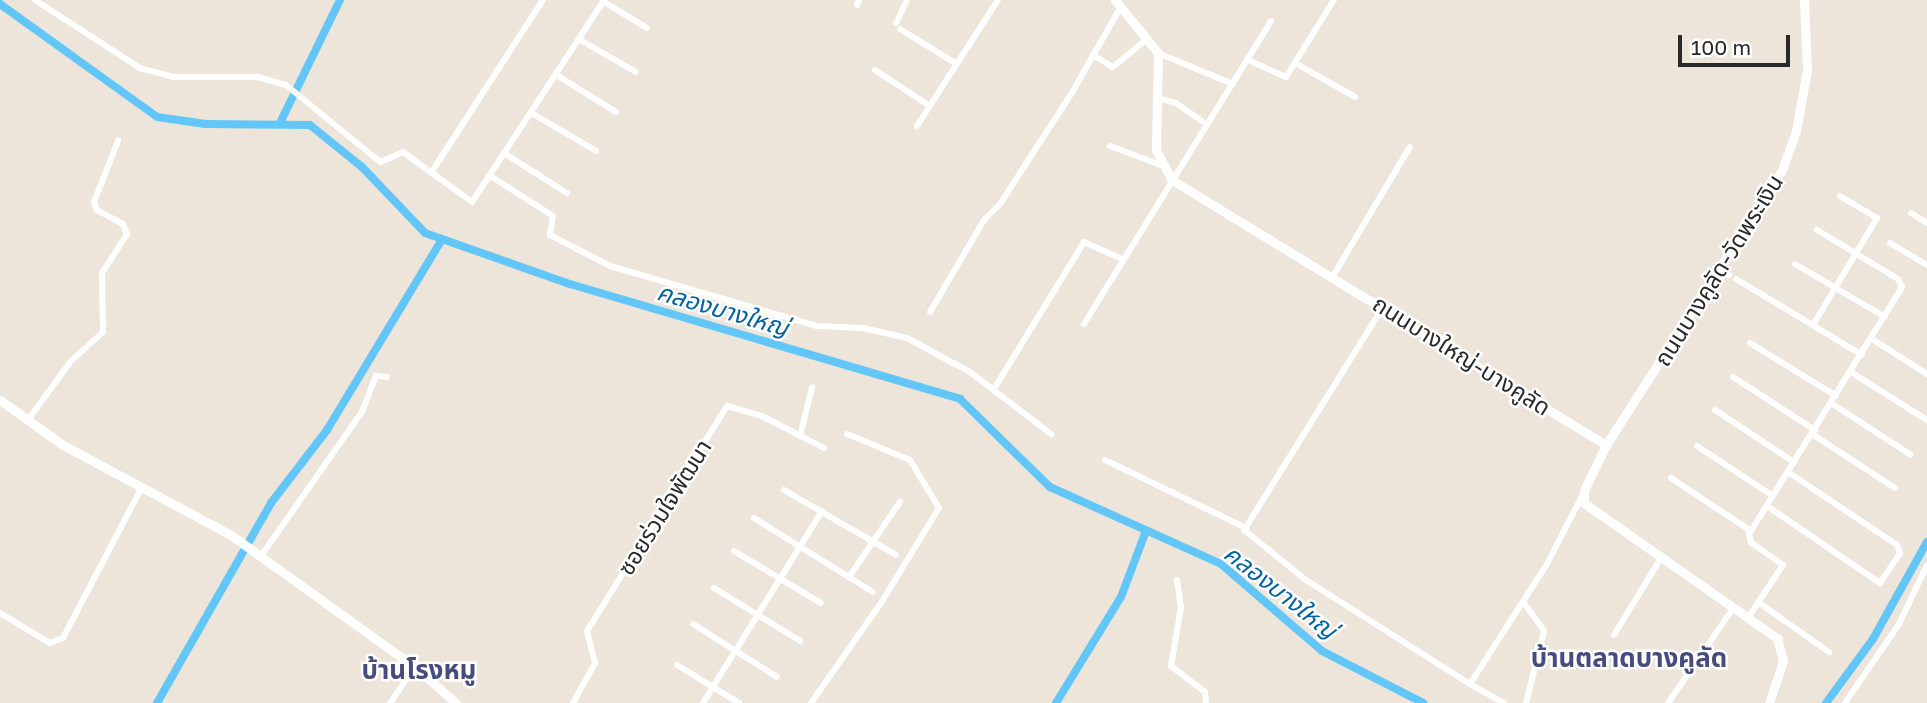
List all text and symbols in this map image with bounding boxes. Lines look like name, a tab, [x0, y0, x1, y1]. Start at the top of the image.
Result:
scale bar	[1682, 21, 1794, 65]
text: 100 m	[1691, 34, 1751, 60]
street label: ถนนบางคูลัด-วัดพระเงิน	[1648, 169, 1788, 371]
water label: คลองบางใหญ่	[654, 277, 792, 341]
street label: ถนนบางใหญ่-บางคูลัด	[1368, 289, 1556, 421]
street label: ซอยร่วมใจพัฒนา	[611, 434, 717, 580]
water label: คลองบางใหญ่	[1219, 538, 1343, 644]
district label: บ้านตลาดบางคูลัด	[1531, 642, 1727, 674]
district label: บ้านโรงหมู	[362, 654, 476, 686]

